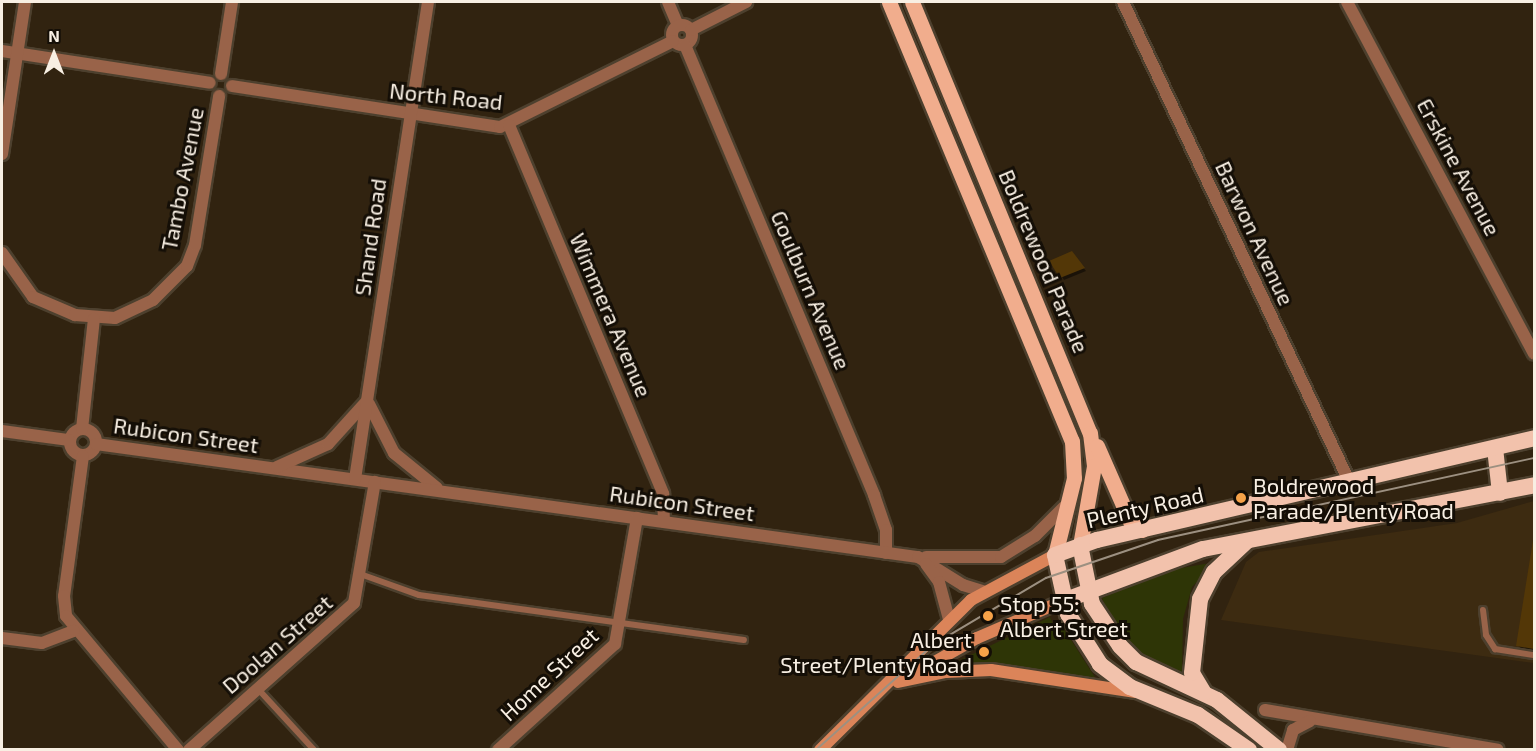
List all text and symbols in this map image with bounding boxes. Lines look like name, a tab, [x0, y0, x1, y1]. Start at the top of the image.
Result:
north arrow	[24, 24, 84, 84]
text: N	[48, 26, 60, 45]
street label: North Road	[388, 77, 504, 115]
street label: Erskine Avenue	[1412, 94, 1506, 240]
street label: Tambo Avenue	[155, 105, 209, 253]
street label: Barwon Avenue	[1210, 156, 1300, 310]
street label: Boldrewood Parade	[993, 165, 1095, 357]
street label: Shand Road	[349, 177, 391, 297]
street label: Goulburn Avenue	[766, 206, 856, 374]
street label: Wimmera Avenue	[564, 229, 658, 401]
street label: Rubicon Street	[112, 412, 260, 458]
place label: Boldrewood Parade/Plenty Road	[1253, 472, 1454, 524]
street label: Rubicon Street	[608, 480, 756, 526]
street label: Plenty Road	[1084, 481, 1206, 533]
marker: Boldrewood Parade/Plenty Road	[1234, 491, 1248, 505]
street label: Doolan Street	[217, 589, 337, 699]
place label: Stop 55: Albert Street	[1000, 590, 1128, 642]
marker: Stop 55: Albert Street	[981, 609, 995, 623]
street label: Home Street	[495, 622, 603, 726]
place label: Albert Street/Plenty Road	[780, 626, 972, 678]
marker: Albert Street/Plenty Road	[977, 645, 991, 659]

